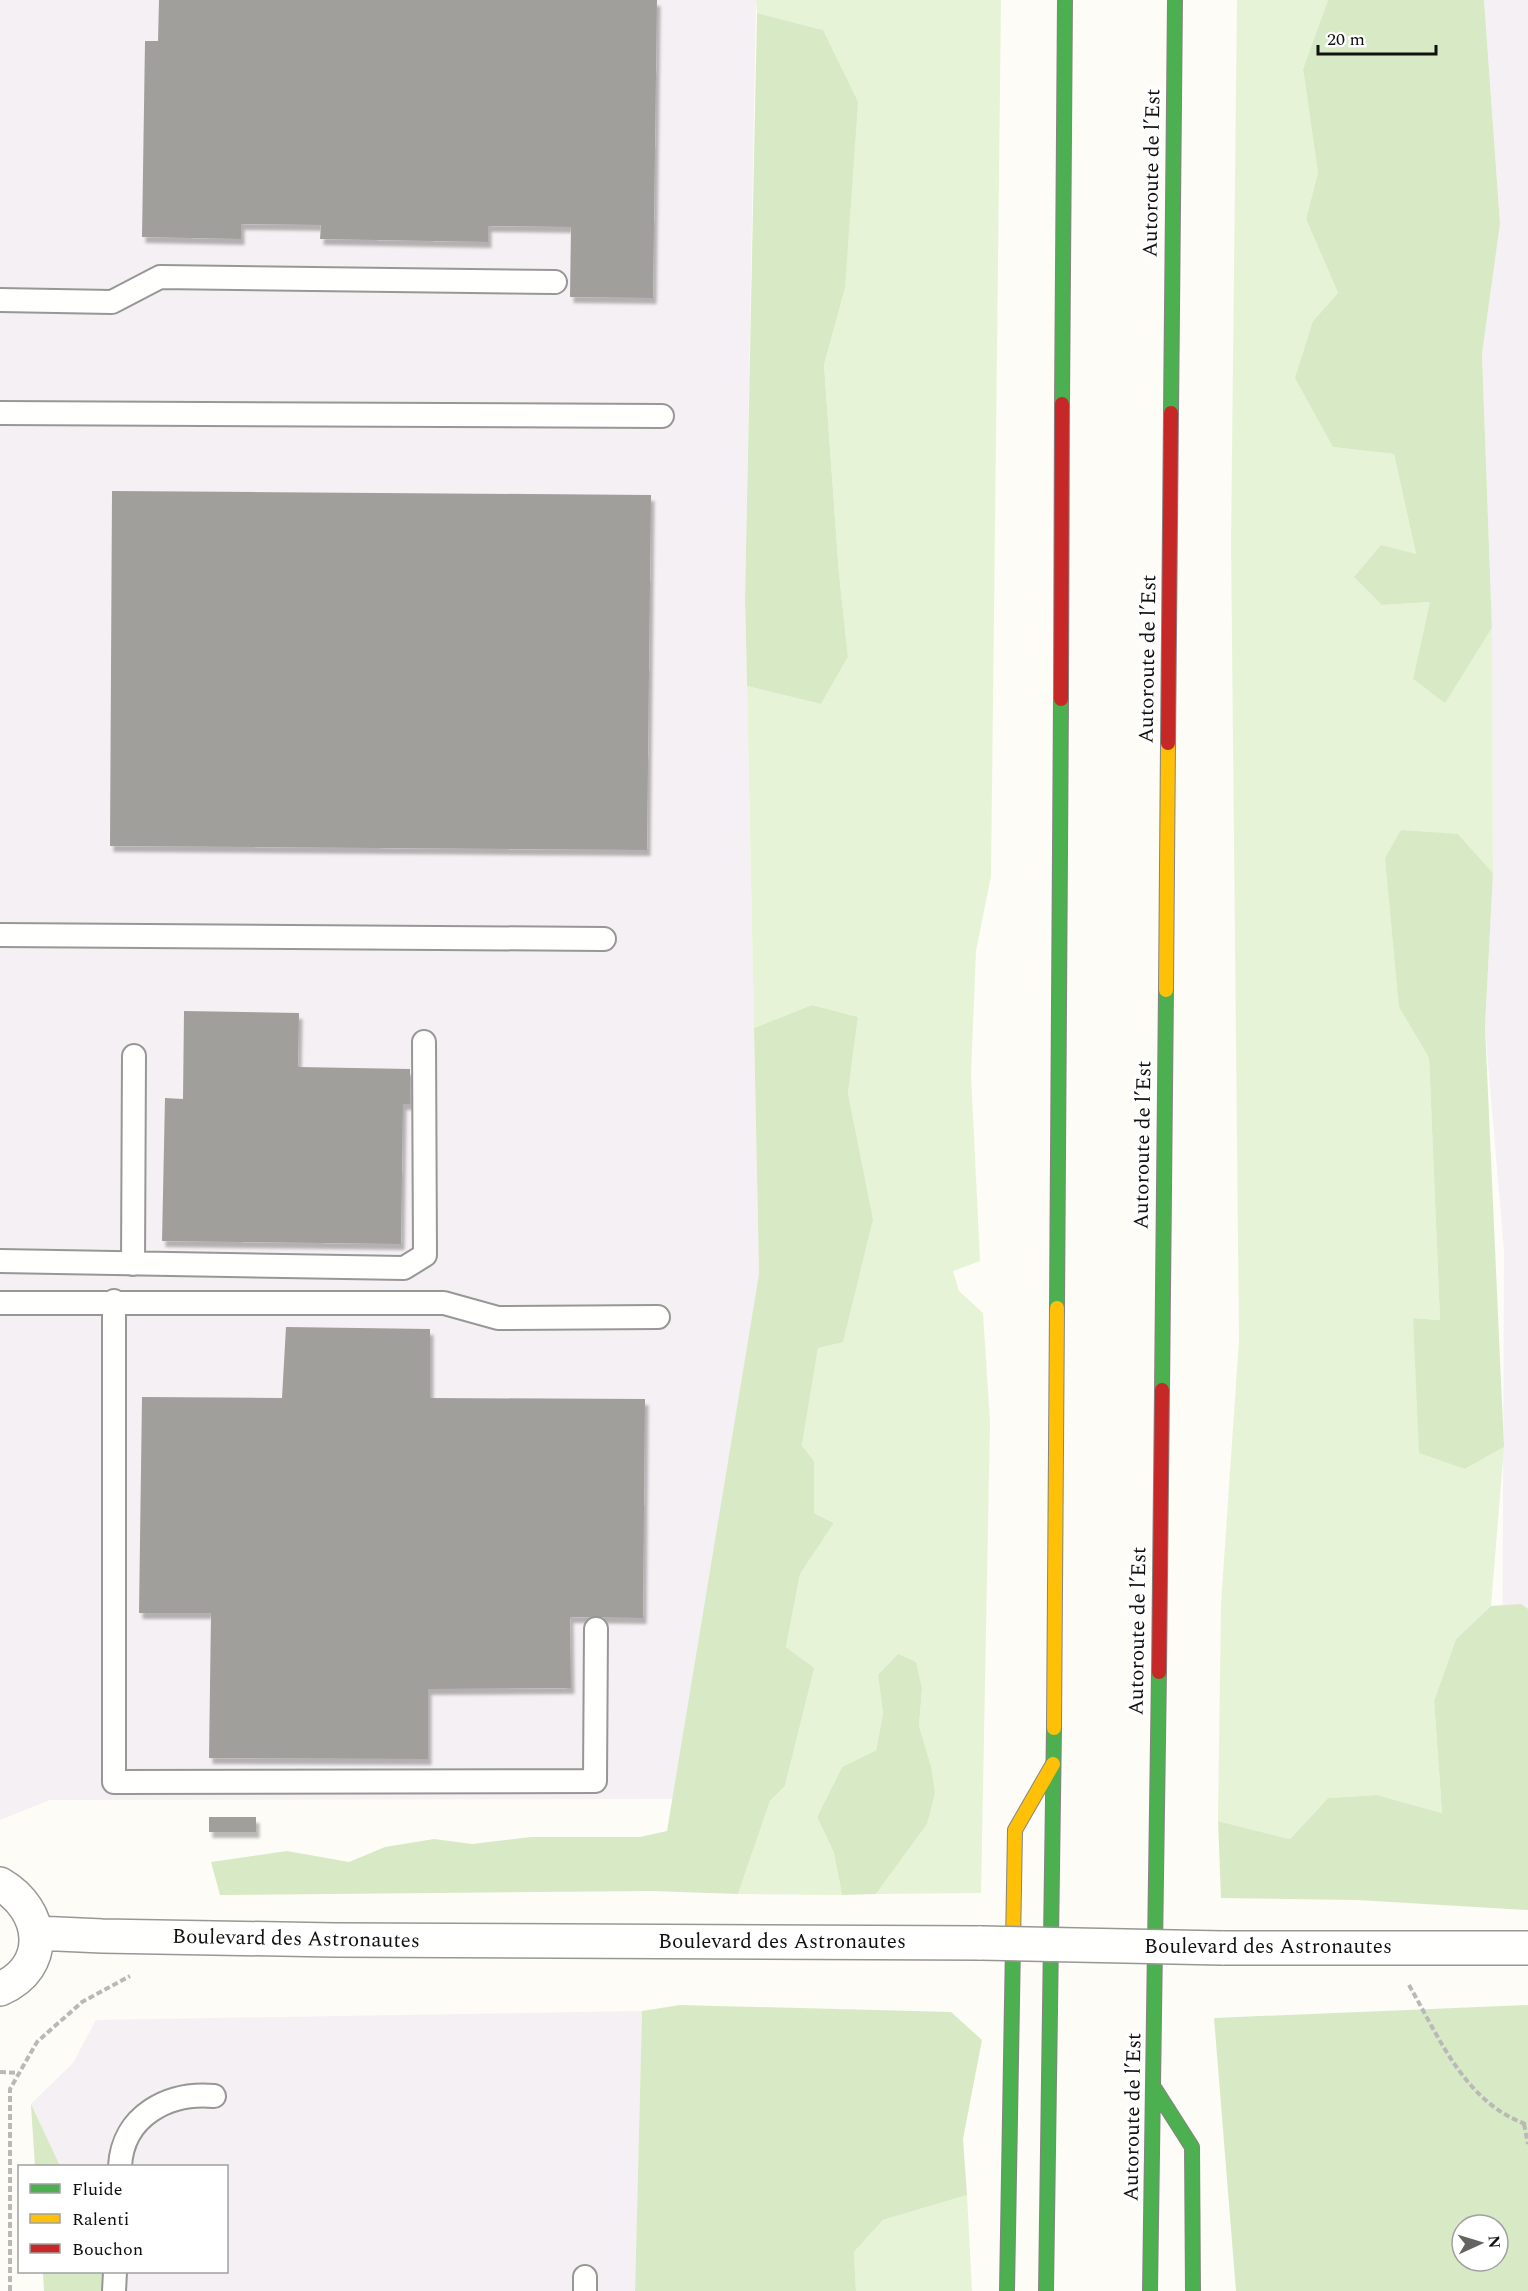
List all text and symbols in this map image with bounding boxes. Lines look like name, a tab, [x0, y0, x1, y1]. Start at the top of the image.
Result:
scale bar	[1318, 18, 1436, 56]
text: 20 m	[1327, 26, 1365, 53]
street label: Autoroute de l’Est	[1135, 88, 1169, 258]
street label: Autoroute de l’Est	[1131, 574, 1165, 744]
street label: Autoroute de l’Est	[1126, 1060, 1160, 1230]
street label: Autoroute de l’Est	[1121, 1546, 1155, 1716]
street label: Boulevard des Astronautes	[172, 1921, 420, 1957]
street label: Boulevard des Astronautes	[658, 1926, 906, 1958]
street label: Boulevard des Astronautes	[1144, 1931, 1392, 1963]
street label: Autoroute de l’Est	[1116, 2032, 1150, 2202]
legend	[18, 2165, 228, 2273]
text: Fluide	[72, 2176, 123, 2203]
text: Ralenti	[72, 2206, 129, 2233]
north arrow	[1450, 2213, 1510, 2273]
text: N	[1482, 2235, 1506, 2249]
text: Bouchon	[72, 2236, 143, 2263]

